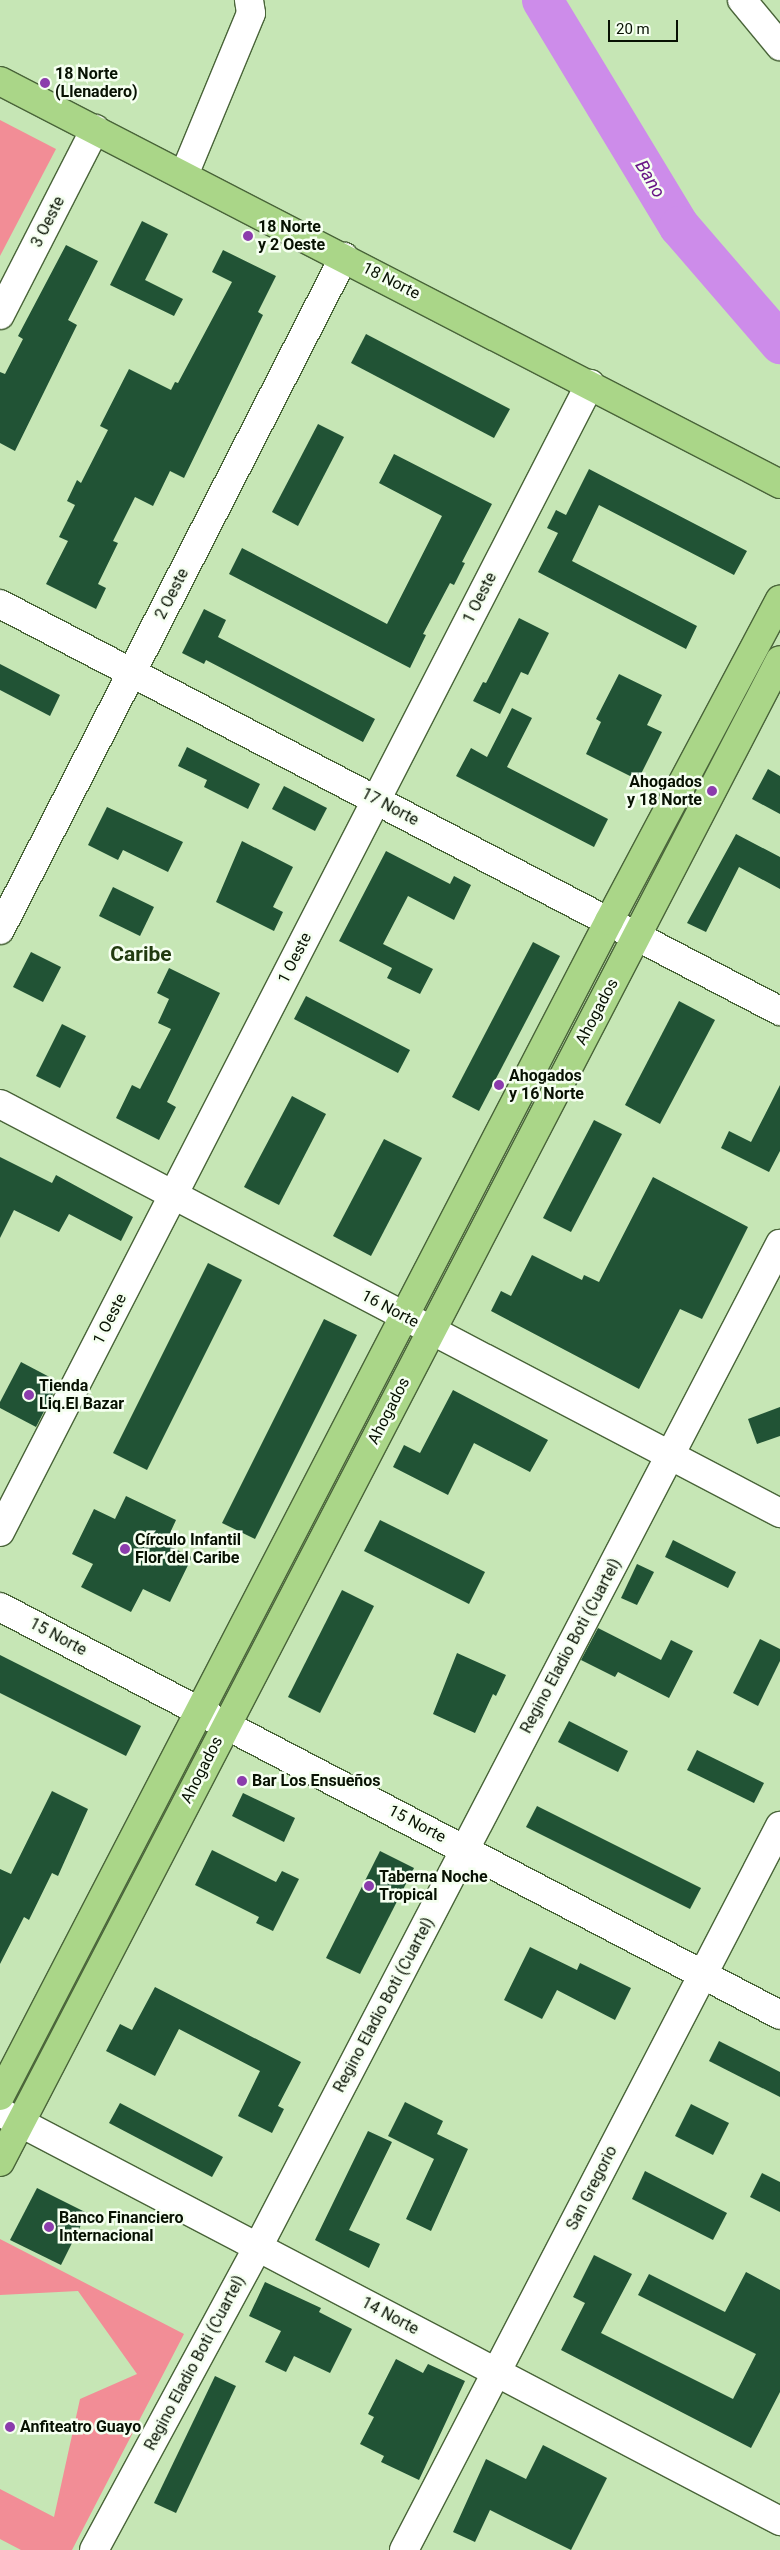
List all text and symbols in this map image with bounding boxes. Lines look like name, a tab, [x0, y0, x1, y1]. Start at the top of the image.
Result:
scale bar	[610, 10, 680, 42]
text: 20 m	[616, 20, 650, 38]
place label: 18 Norte (Llenadero)	[55, 64, 138, 102]
marker: 18 Norte (Llenadero)	[39, 77, 51, 89]
water label: Bano	[630, 156, 670, 202]
street label: 3 Oeste	[27, 193, 69, 251]
place label: 18 Norte y 2 Oeste	[258, 217, 325, 255]
marker: 18 Norte y 2 Oeste	[242, 230, 254, 242]
street label: 18 Norte	[359, 258, 423, 304]
street label: 2 Oeste	[151, 565, 193, 623]
street label: 1 Oeste	[459, 569, 501, 627]
place label: Ahogados y 18 Norte	[627, 772, 702, 810]
street label: 17 Norte	[358, 784, 422, 830]
marker: Ahogados y 18 Norte	[706, 785, 718, 797]
street label: 1 Oeste	[274, 929, 316, 987]
district label: Caribe	[110, 941, 172, 967]
street label: Ahogados	[572, 976, 622, 1048]
place label: Ahogados y 16 Norte	[509, 1066, 584, 1104]
marker: Ahogados y 16 Norte	[493, 1079, 505, 1091]
street label: 16 Norte	[358, 1286, 422, 1332]
street label: 1 Oeste	[89, 1290, 131, 1348]
street label: Ahogados	[364, 1374, 414, 1448]
place label: Tienda Liq.El Bazar	[39, 1376, 124, 1414]
marker: Tienda Liq.El Bazar	[23, 1389, 35, 1401]
place label: Círculo Infantil Flor del Caribe	[135, 1530, 241, 1568]
marker: Círculo Infantil Flor del Caribe	[119, 1543, 131, 1555]
street label: Regino Eladio Boti (Cuartel)	[517, 1555, 625, 1737]
street label: 15 Norte	[26, 1614, 90, 1660]
street label: Ahogados	[177, 1733, 227, 1807]
place label: Bar Los Ensueños	[252, 1771, 380, 1791]
marker: Bar Los Ensueños	[236, 1775, 248, 1787]
street label: 15 Norte	[385, 1801, 449, 1847]
place label: Taberna Noche Tropical	[379, 1867, 488, 1905]
marker: Taberna Noche Tropical	[363, 1880, 375, 1892]
street label: Regino Eladio Boti (Cuartel)	[330, 1914, 438, 2096]
street label: San Gregorio	[563, 2143, 621, 2233]
place label: Banco Financiero Internacional	[59, 2208, 183, 2246]
marker: Banco Financiero Internacional	[43, 2221, 55, 2233]
street label: Regino Eladio Boti (Cuartel)	[141, 2272, 249, 2454]
street label: 14 Norte	[358, 2293, 422, 2339]
place label: Anfiteatro Guayo	[20, 2417, 141, 2437]
marker: Anfiteatro Guayo	[4, 2421, 16, 2433]

